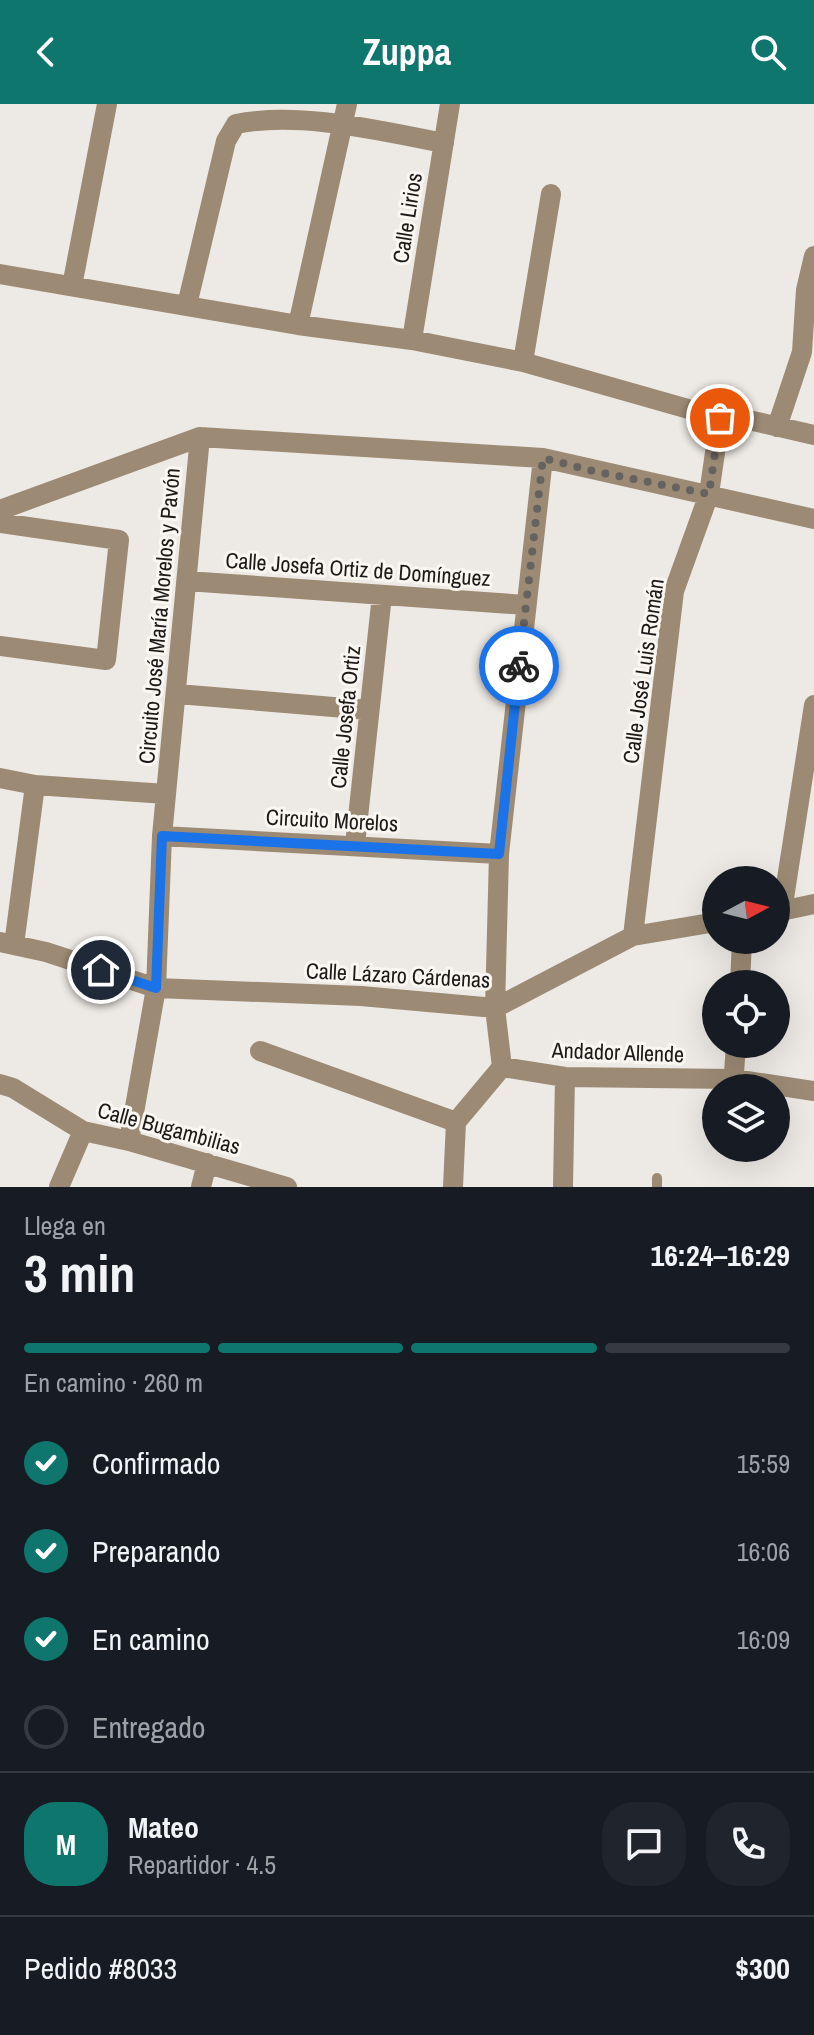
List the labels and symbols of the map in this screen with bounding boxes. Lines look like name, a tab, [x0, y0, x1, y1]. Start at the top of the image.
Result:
street label: Calle Lirios	[385, 171, 429, 265]
pin	[686, 384, 754, 452]
street label: Circuito José María Morelos y Pavón	[131, 467, 187, 765]
street label: Calle Josefa Ortiz de Domínguez	[224, 545, 492, 593]
street label: Calle José Luis Román	[615, 577, 671, 765]
courier	[479, 626, 559, 706]
street label: Calle Josefa Ortiz	[323, 644, 367, 790]
street label: Circuito Morelos	[265, 802, 399, 838]
north arrow	[702, 866, 790, 954]
pin	[67, 936, 135, 1004]
street label: Calle Lázaro Cárdenas	[305, 955, 491, 995]
street label: Andador Allende	[550, 1035, 685, 1069]
street label: Calle Bugambilias	[94, 1095, 244, 1161]

